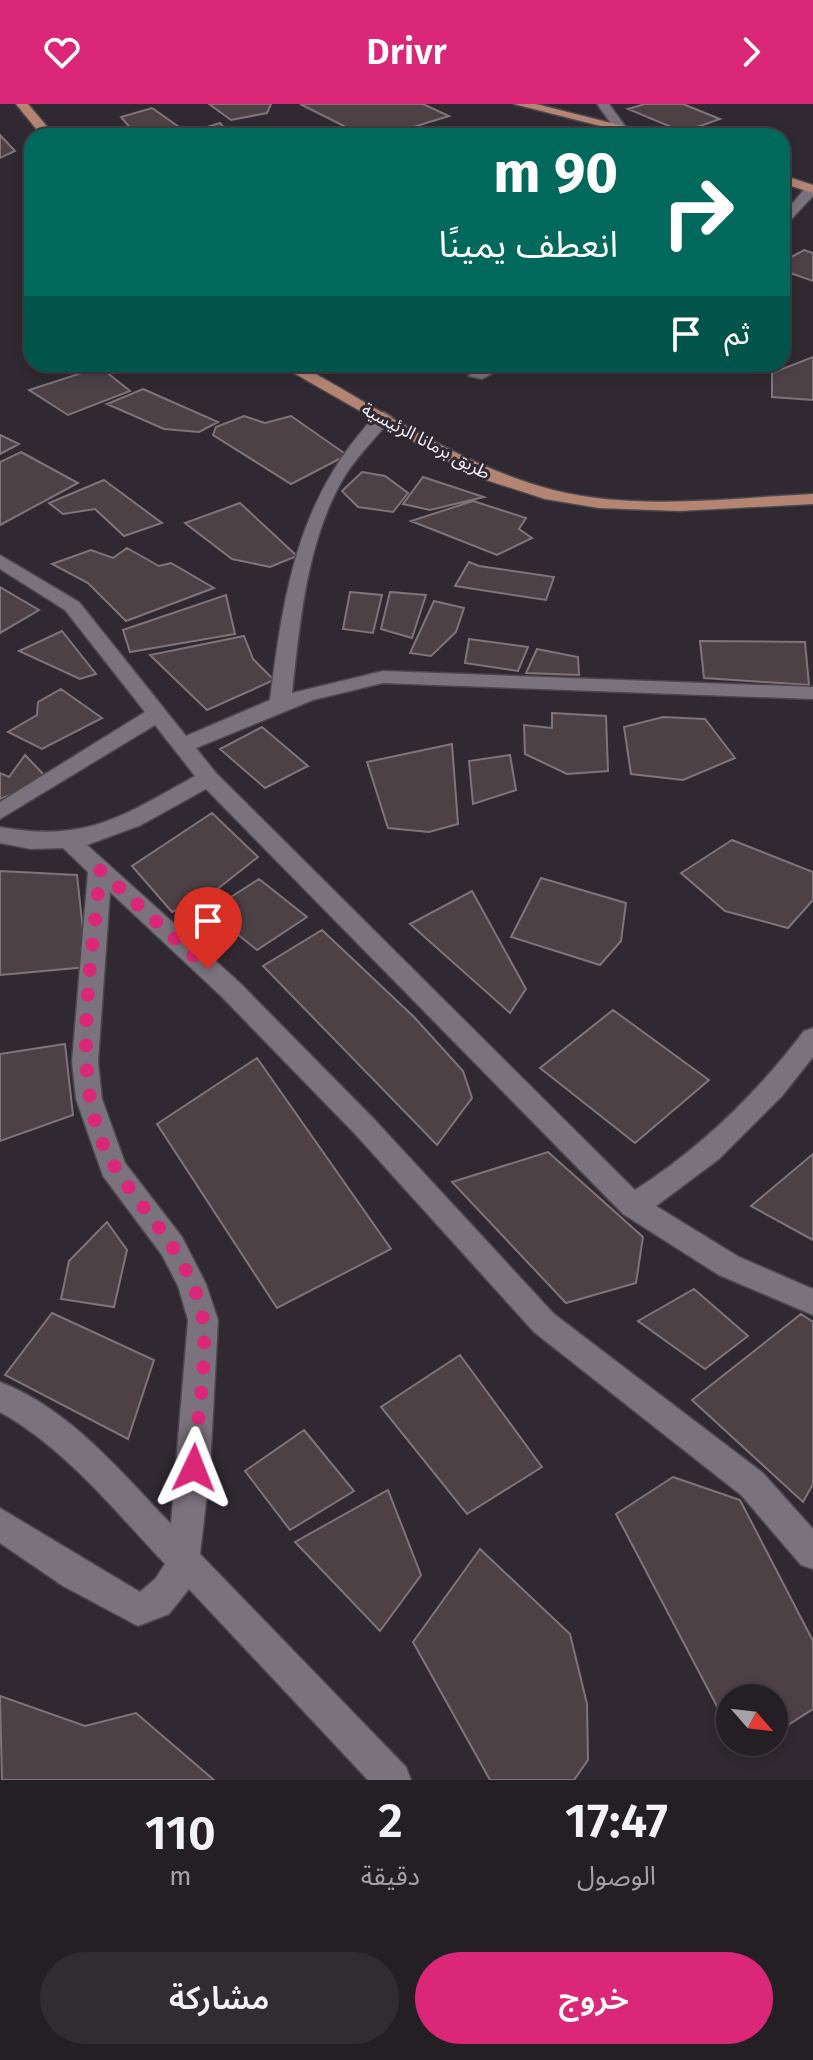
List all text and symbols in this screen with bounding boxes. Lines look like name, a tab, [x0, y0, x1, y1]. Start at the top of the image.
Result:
icon: heart	[40, 30, 84, 74]
text: Drivr	[366, 30, 447, 74]
icon: forward	[729, 30, 773, 74]
text: 90 m	[493, 140, 618, 207]
icon: right	[646, 160, 750, 264]
text: انعطف يمينًا	[439, 223, 618, 267]
icon: arrive	[664, 312, 708, 356]
text: ثم	[724, 316, 750, 352]
street label: طريق برمانا الرئيسية	[358, 398, 494, 484]
pin	[174, 887, 242, 969]
icon: arrive	[186, 899, 230, 943]
position arrow	[152, 1426, 236, 1510]
north arrow	[716, 1684, 788, 1756]
map controls	[716, 1684, 788, 1756]
text: 2	[378, 1792, 403, 1850]
text: 17:47	[565, 1792, 668, 1850]
text: 110	[145, 1804, 216, 1862]
text: m	[169, 1861, 192, 1892]
text: دقيقة	[361, 1861, 420, 1892]
text: الوصول	[577, 1861, 656, 1892]
button: مشاركة	[40, 1952, 399, 2044]
button: خروج	[415, 1952, 773, 2044]

